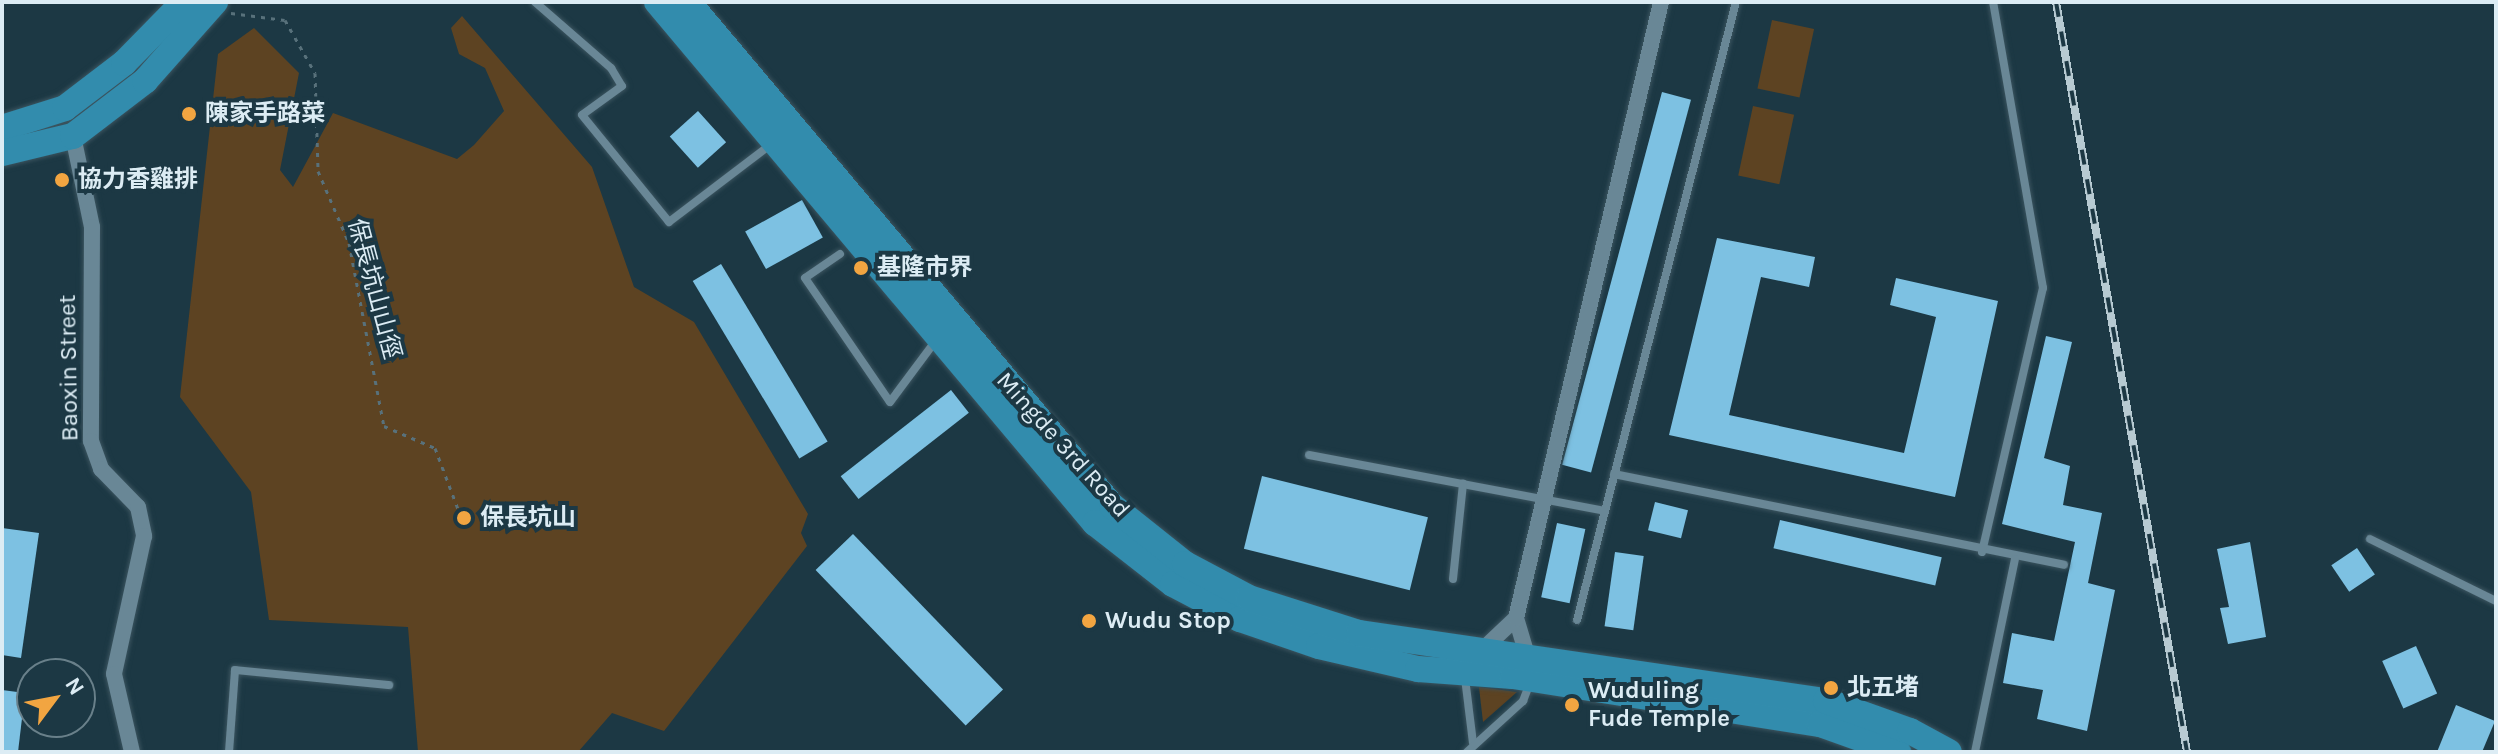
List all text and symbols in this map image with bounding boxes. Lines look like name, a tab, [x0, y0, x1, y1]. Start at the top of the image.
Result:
place label: 陳家手路菜	[205, 100, 325, 128]
marker: 陳家手路菜	[180, 105, 198, 123]
place label: 協力香雞排	[78, 166, 198, 194]
marker: 協力香雞排	[53, 171, 71, 189]
street label: 保長坑山山徑	[341, 216, 407, 362]
place label: 基隆市界	[877, 254, 973, 282]
marker: 基隆市界	[852, 259, 870, 277]
street label: Baoxin Street	[53, 294, 85, 442]
street label: Mingde 3rd Road	[990, 366, 1136, 524]
place label: 保長坑山	[480, 504, 576, 532]
marker: 保長坑山	[455, 509, 473, 527]
place label: Wudu Stop	[1105, 607, 1231, 635]
marker: Wudu Stop	[1080, 612, 1098, 630]
north arrow	[16, 658, 96, 738]
text: N	[59, 673, 90, 700]
place label: 北五堵	[1847, 674, 1919, 702]
place label: Wuduling Fude Temple	[1588, 677, 1730, 733]
marker: 北五堵	[1822, 679, 1840, 697]
marker: Wuduling Fude Temple	[1563, 696, 1581, 714]

